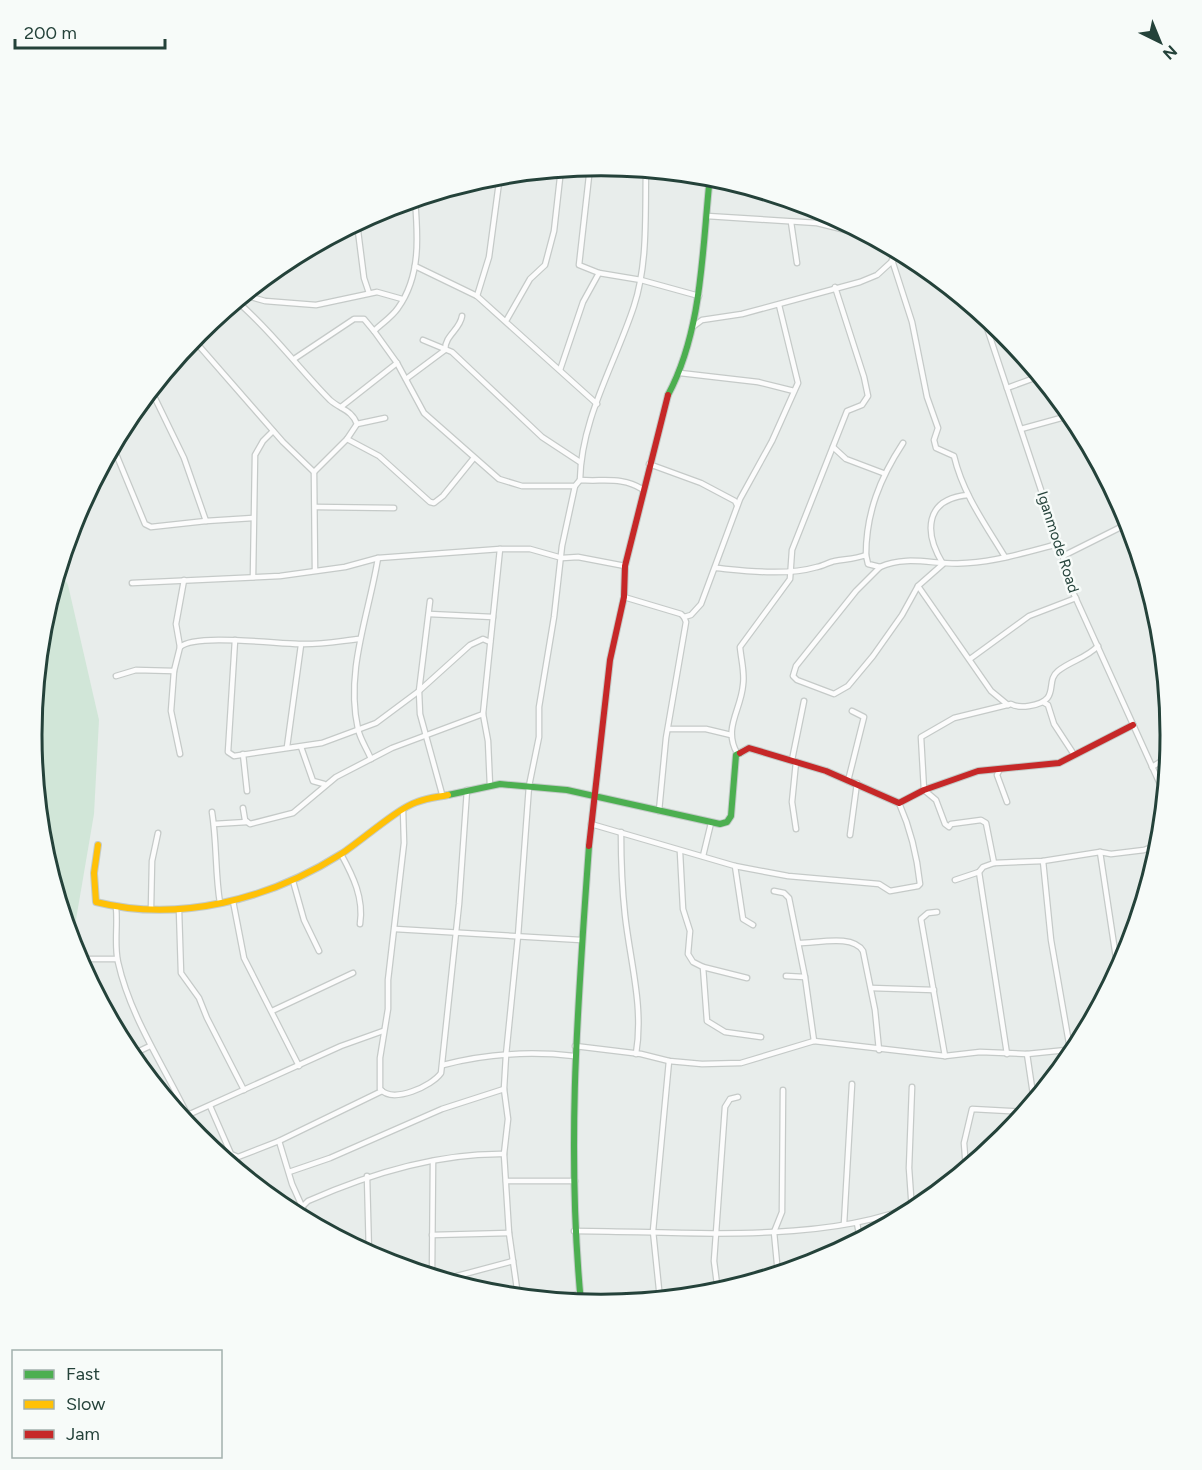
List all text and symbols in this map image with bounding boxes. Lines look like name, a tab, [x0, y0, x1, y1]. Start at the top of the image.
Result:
scale bar	[15, 12, 165, 50]
north arrow	[1130, 12, 1190, 72]
text: 200 m	[24, 22, 77, 44]
text: N	[1159, 41, 1181, 64]
street label: Iganmode Road	[1033, 489, 1083, 595]
legend	[12, 1350, 222, 1458]
text: Fast	[66, 1363, 100, 1385]
text: Slow	[66, 1393, 105, 1415]
text: Jam	[66, 1423, 100, 1445]

